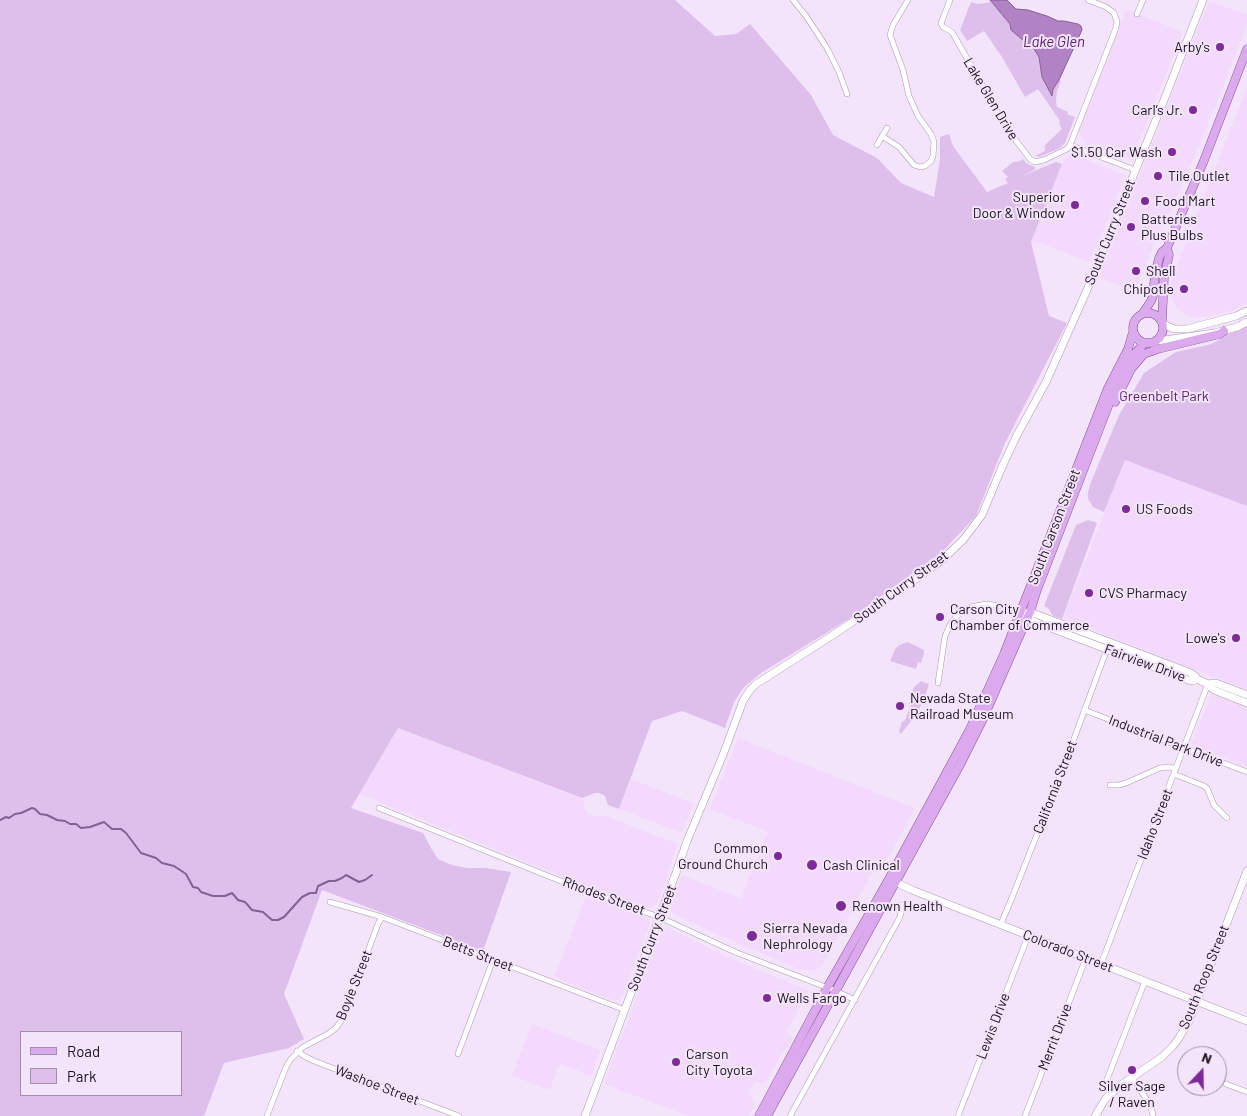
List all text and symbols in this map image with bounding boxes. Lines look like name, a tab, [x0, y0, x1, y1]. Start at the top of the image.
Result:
water label: Lake Glen	[1023, 33, 1085, 51]
place label: Arby's	[1174, 39, 1210, 55]
marker: Arby's	[1214, 41, 1226, 53]
street label: Lake Glen Drive	[960, 55, 1022, 143]
place label: Carl’s Jr.	[1132, 102, 1183, 118]
marker: Carl’s Jr.	[1187, 104, 1199, 116]
place label: $1.50 Car Wash	[1071, 144, 1162, 160]
marker: $1.50 Car Wash	[1166, 146, 1178, 158]
place label: Tile Outlet	[1168, 168, 1230, 184]
marker: Tile Outlet	[1152, 170, 1164, 182]
street label: South Curry Street	[1081, 177, 1139, 287]
place label: Superior Door & Window	[973, 189, 1065, 222]
place label: Food Mart	[1155, 193, 1216, 209]
marker: Food Mart	[1139, 195, 1151, 207]
marker: Superior Door & Window	[1069, 199, 1081, 211]
place label: Batteries Plus Bulbs	[1141, 211, 1203, 243]
marker: Batteries Plus Bulbs	[1125, 221, 1137, 233]
place label: Shell	[1146, 263, 1176, 279]
marker: Shell	[1130, 265, 1142, 277]
place label: Chipotle	[1123, 281, 1174, 297]
marker: Chipotle	[1178, 283, 1190, 295]
park label: Greenbelt Park	[1119, 388, 1209, 404]
street label: South Carson Street	[1024, 467, 1084, 587]
place label: US Foods	[1136, 501, 1193, 517]
marker: US Foods	[1120, 503, 1132, 515]
street label: South Curry Street	[850, 547, 952, 627]
place label: CVS Pharmacy	[1099, 585, 1187, 601]
marker: CVS Pharmacy	[1083, 587, 1095, 599]
place label: Carson City Chamber of Commerce	[950, 601, 1089, 634]
marker: Carson City Chamber of Commerce	[934, 611, 946, 623]
place label: Lowe's	[1185, 630, 1226, 646]
marker: Lowe's	[1230, 632, 1242, 644]
street label: Fairview Drive	[1102, 641, 1188, 685]
place label: Nevada State Railroad Museum	[910, 690, 1014, 722]
marker: Nevada State Railroad Museum	[894, 700, 906, 712]
street label: Industrial Park Drive	[1106, 711, 1226, 771]
street label: California Street	[1029, 738, 1081, 836]
street label: Idaho Street	[1134, 786, 1176, 862]
place label: Common Ground Church	[678, 840, 768, 872]
marker: Common Ground Church	[772, 850, 784, 862]
place label: Cash Clinical	[823, 857, 900, 873]
marker: Cash Clinical	[805, 858, 819, 872]
street label: Rhodes Street	[561, 873, 647, 919]
street label: South Curry Street	[624, 882, 680, 994]
place label: Renown Health	[852, 898, 943, 914]
marker: Renown Health	[834, 899, 848, 913]
place label: Sierra Nevada Nephrology	[763, 920, 848, 952]
street label: South Roop Street	[1175, 922, 1233, 1032]
street label: Colorado Street	[1020, 926, 1116, 976]
marker: Sierra Nevada Nephrology	[745, 929, 759, 943]
street label: Betts Street	[440, 933, 516, 975]
street label: Boyle Street	[332, 947, 376, 1023]
place label: Wells Fargo	[777, 990, 847, 1006]
street label: Lewis Drive	[973, 990, 1013, 1062]
marker: Wells Fargo	[761, 992, 773, 1004]
street label: Merrit Drive	[1035, 1001, 1075, 1073]
legend	[20, 1031, 182, 1096]
text: Road	[67, 1042, 100, 1060]
place label: Carson City Toyota	[686, 1046, 753, 1078]
north arrow	[1177, 1046, 1227, 1096]
text: N	[1200, 1048, 1215, 1067]
marker: Carson City Toyota	[670, 1056, 682, 1068]
street label: Washoe Street	[332, 1061, 422, 1109]
marker: Silver Sage / Raven	[1126, 1064, 1138, 1076]
text: Park	[67, 1067, 96, 1085]
place label: Silver Sage / Raven	[1099, 1078, 1165, 1110]

